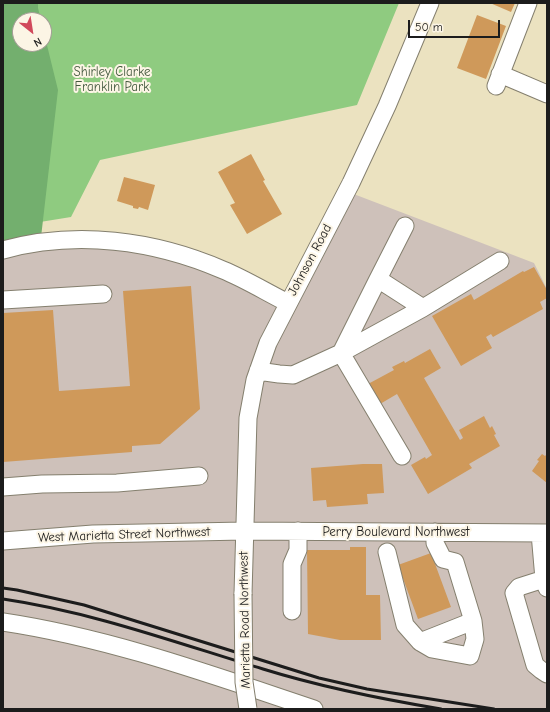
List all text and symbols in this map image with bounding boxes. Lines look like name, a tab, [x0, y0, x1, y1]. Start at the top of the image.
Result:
north arrow	[12, 12, 52, 52]
scale bar	[410, 12, 502, 38]
text: 50 m	[415, 20, 443, 34]
text: N	[31, 35, 44, 49]
park label: Shirley Clarke Franklin Park	[74, 64, 150, 95]
street label: Johnson Road	[285, 222, 335, 298]
street label: West Marietta Street Northwest	[38, 524, 210, 546]
street label: Perry Boulevard Northwest	[322, 524, 470, 540]
street label: Marietta Road Northwest	[236, 551, 254, 689]

